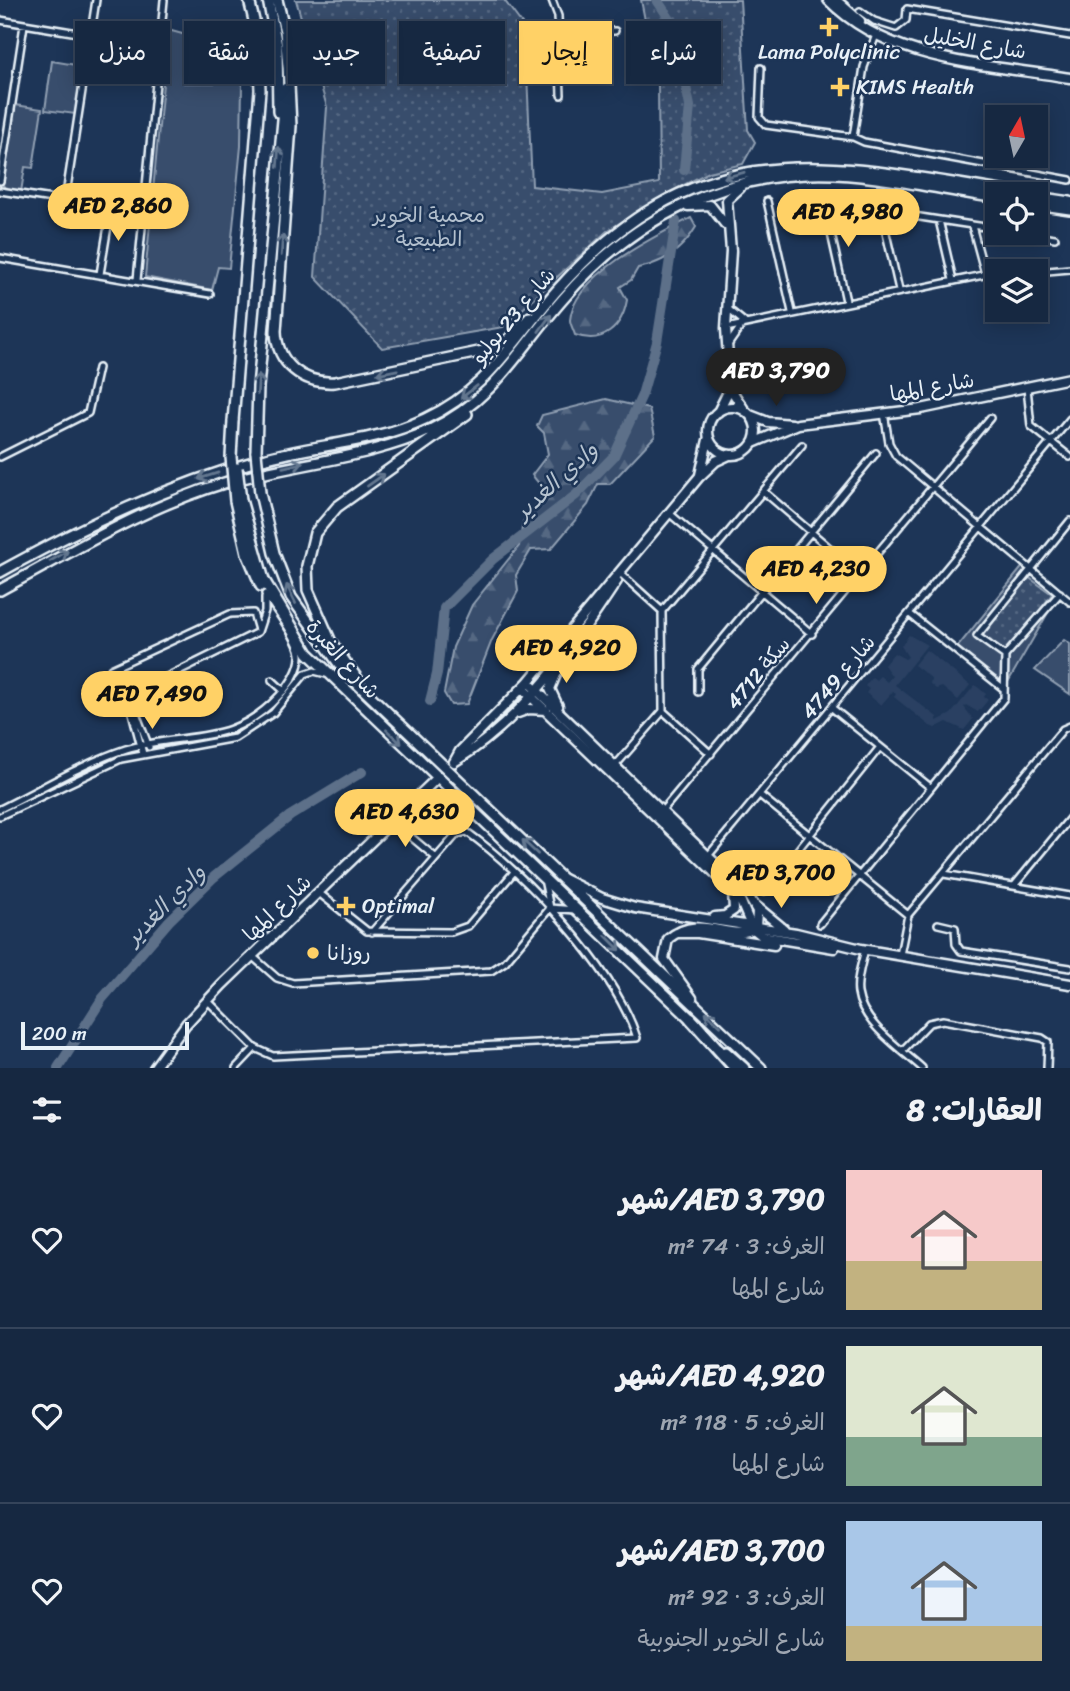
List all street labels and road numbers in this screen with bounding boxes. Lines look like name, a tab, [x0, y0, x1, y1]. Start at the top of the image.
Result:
street label: شارع الخليل	[921, 15, 1029, 71]
street label: شارع 23 يوليو	[460, 259, 565, 374]
street label: شارع المها	[887, 361, 977, 413]
street label: شارع الغبرة	[296, 610, 390, 708]
street label: 4749 شارع	[791, 626, 885, 728]
street label: سكة 4712	[716, 628, 800, 718]
street label: شارع المها	[233, 865, 321, 951]

